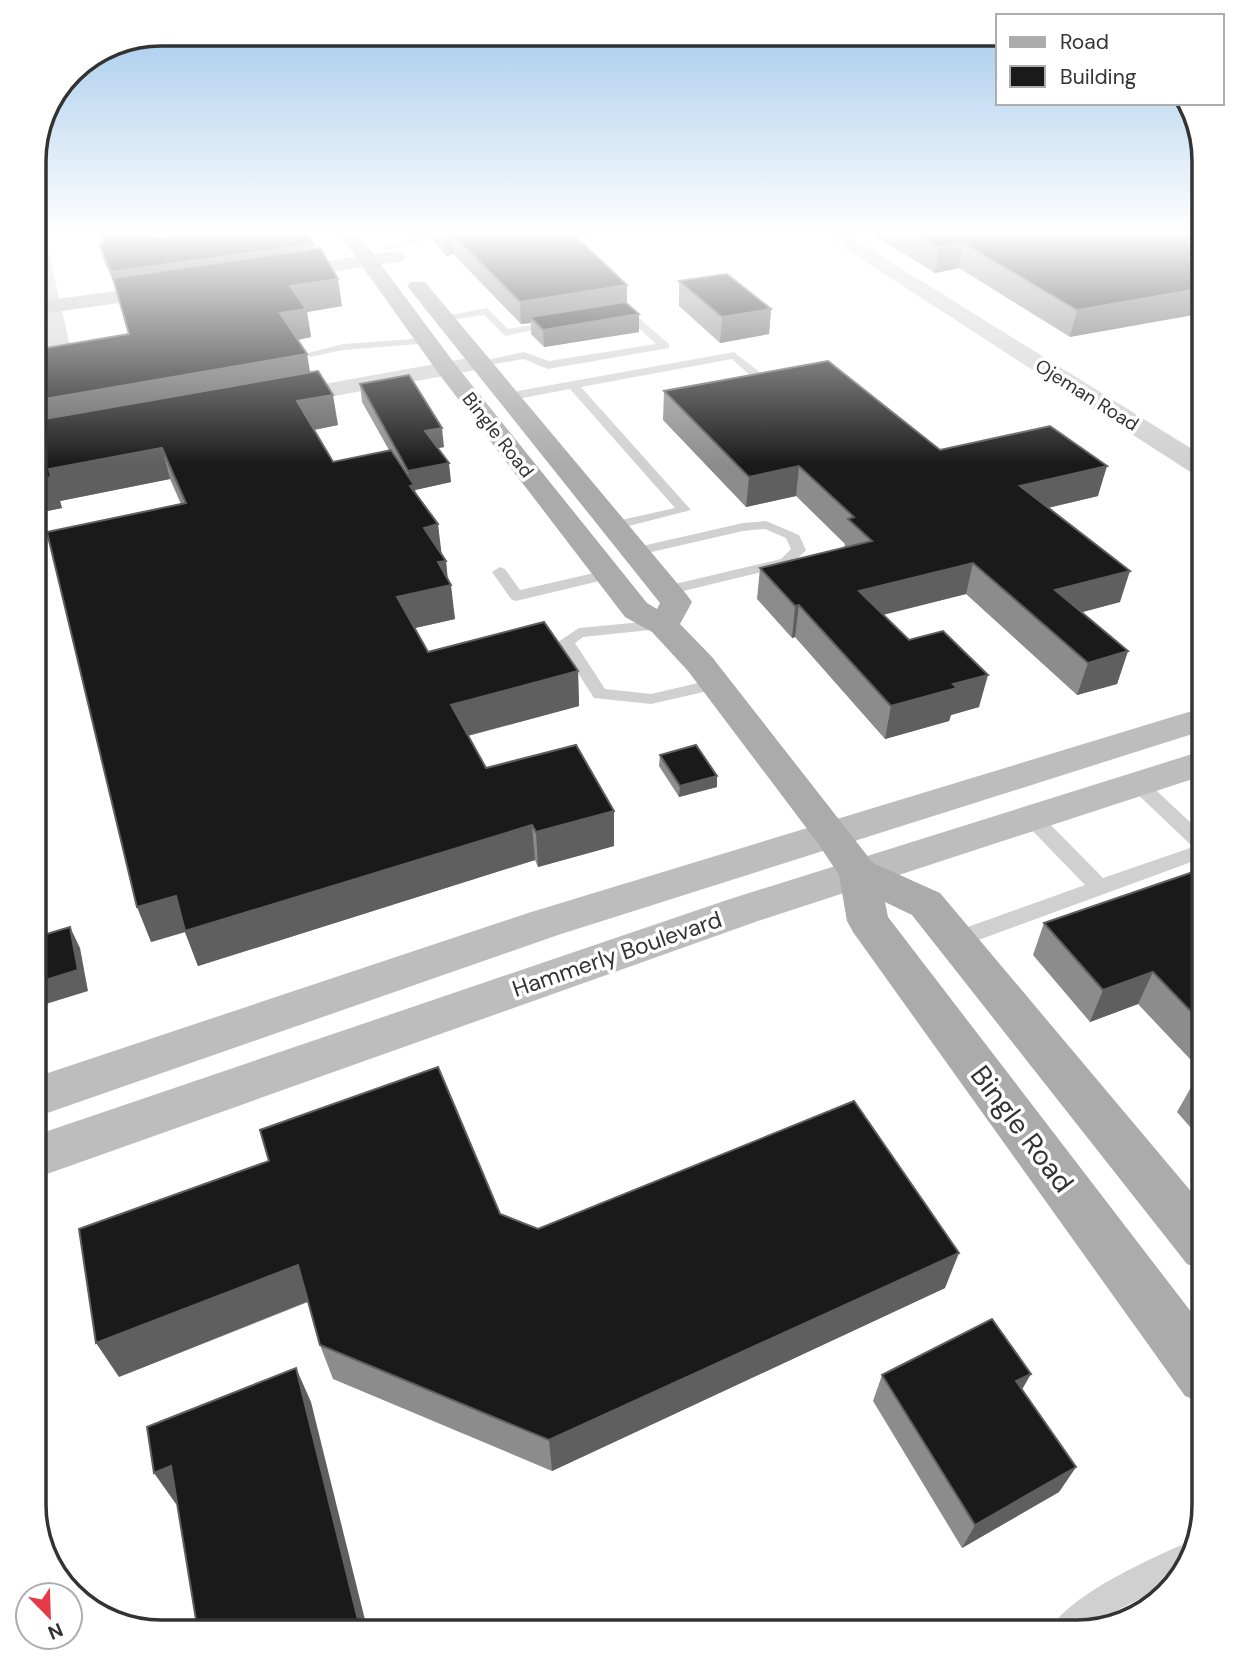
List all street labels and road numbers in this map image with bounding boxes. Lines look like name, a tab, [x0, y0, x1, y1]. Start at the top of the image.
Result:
street label: Ojeman Road	[1031, 353, 1143, 437]
street label: Bingle Road	[457, 387, 539, 483]
street label: Hammerly Boulevard	[508, 904, 726, 1004]
street label: Bingle Road	[962, 1058, 1082, 1200]

